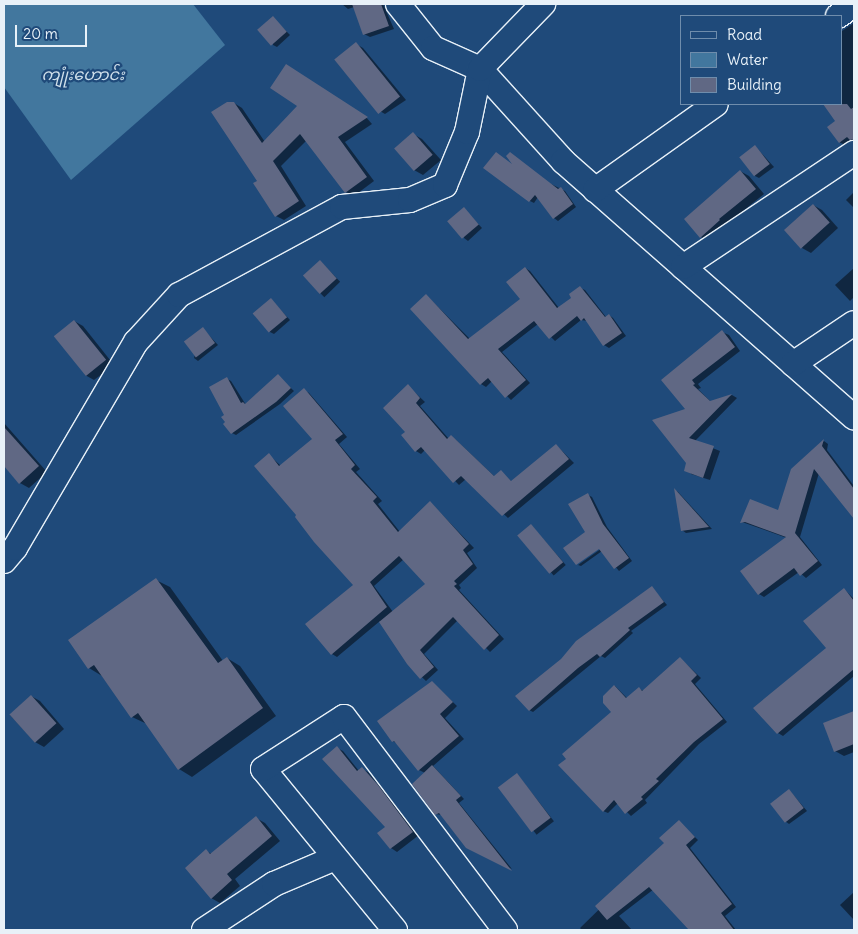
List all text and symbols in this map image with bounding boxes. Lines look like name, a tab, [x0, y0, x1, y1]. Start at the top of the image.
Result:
scale bar	[18, 15, 90, 47]
legend	[680, 15, 843, 105]
text: 20 m	[23, 24, 58, 43]
text: Road	[727, 25, 762, 44]
text: Water	[727, 50, 768, 69]
water label: ကျုံးဟောင်း	[42, 64, 124, 84]
text: Building	[727, 75, 782, 94]

